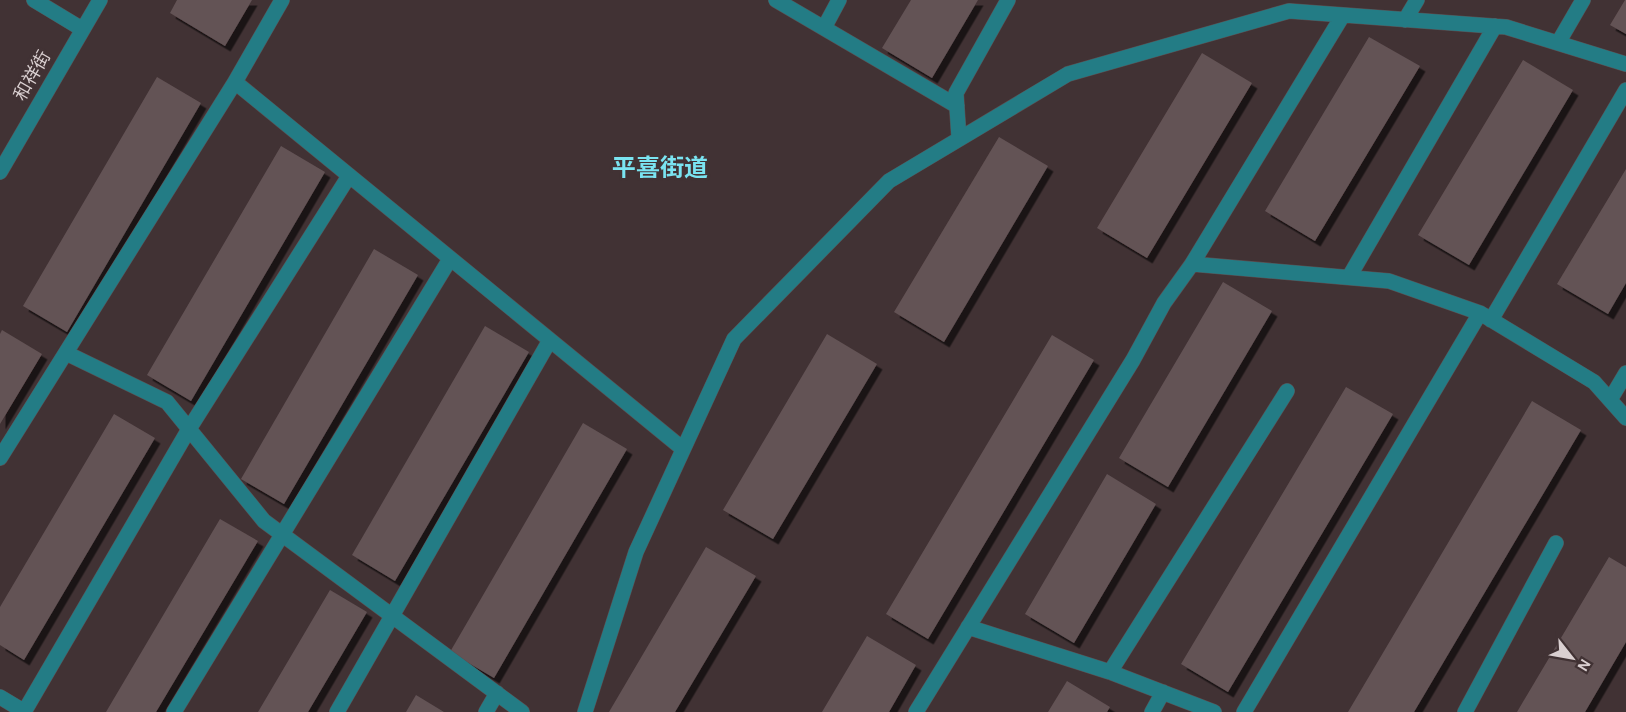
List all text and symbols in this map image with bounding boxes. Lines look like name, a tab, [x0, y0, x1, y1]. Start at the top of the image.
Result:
street label: 和祥街	[10, 47, 54, 104]
district label: 平喜街道	[612, 155, 708, 181]
north arrow	[1542, 628, 1602, 688]
text: N	[1574, 656, 1594, 674]

